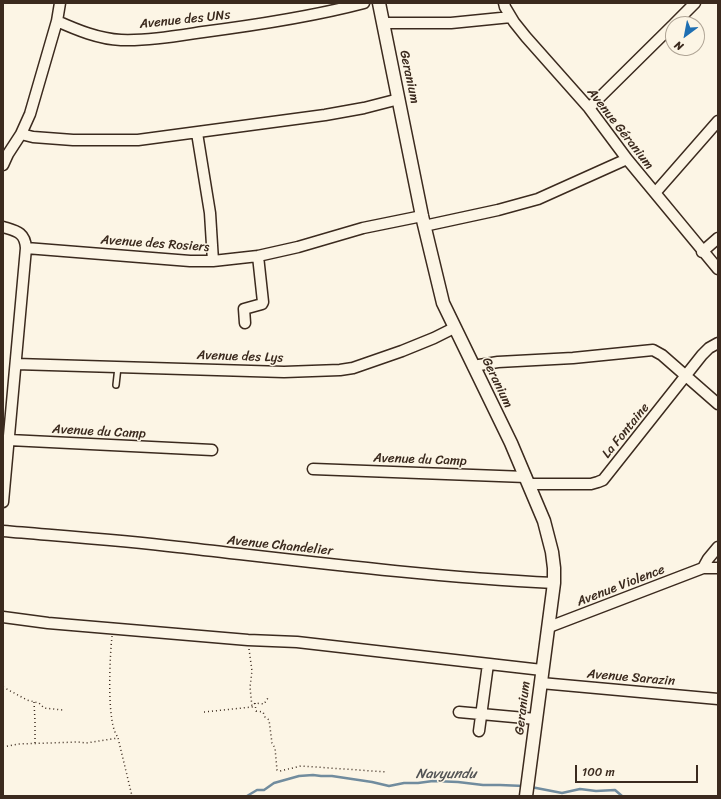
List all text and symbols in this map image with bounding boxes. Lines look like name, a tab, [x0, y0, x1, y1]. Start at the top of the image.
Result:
street label: Avenue des UNs	[139, 7, 231, 33]
north arrow	[665, 16, 705, 56]
text: N	[671, 36, 687, 56]
street label: Geranium	[396, 49, 422, 105]
street label: Avenue Géranium	[583, 85, 657, 173]
street label: Avenue des Rosiers	[100, 232, 210, 256]
street label: Avenue des Lys	[197, 348, 283, 366]
street label: Geranium	[478, 355, 516, 411]
street label: La Fontaine	[599, 400, 653, 462]
street label: Avenue du Camp	[52, 422, 146, 442]
street label: Avenue du Camp	[373, 451, 467, 469]
street label: Avenue Chandelier	[226, 533, 334, 559]
street label: Avenue Violence	[575, 562, 667, 610]
street label: Avenue Sarazin	[586, 666, 676, 690]
street label: Geranium	[512, 680, 534, 736]
scale bar	[577, 757, 700, 783]
text: 100 m	[582, 761, 615, 783]
water label: Navyundu	[416, 766, 476, 782]

